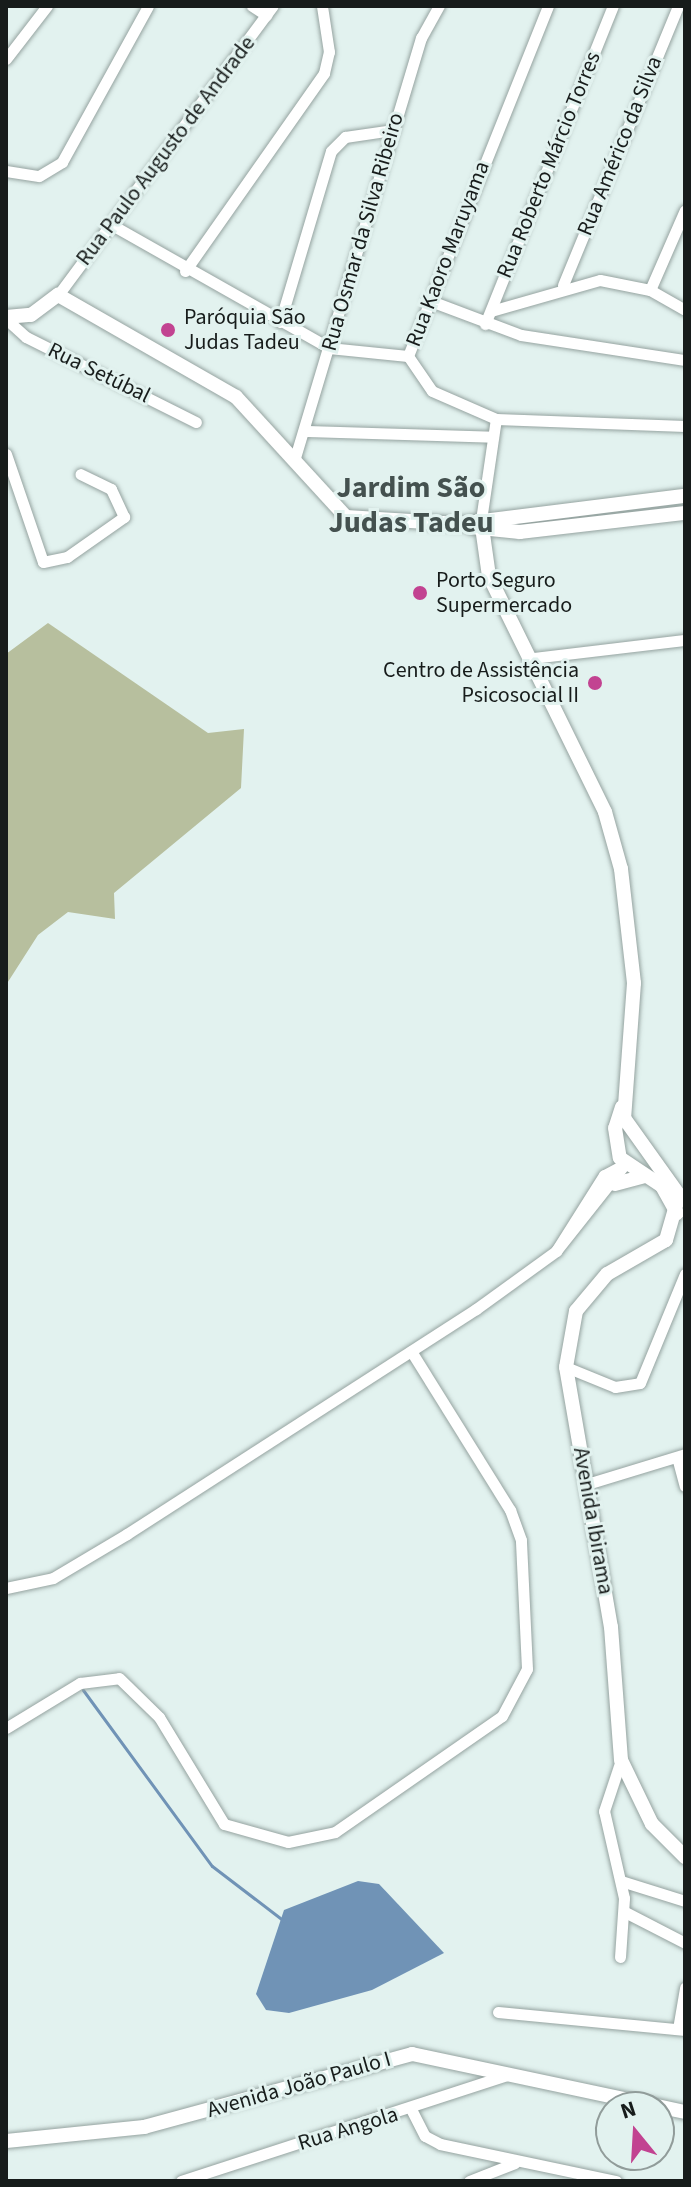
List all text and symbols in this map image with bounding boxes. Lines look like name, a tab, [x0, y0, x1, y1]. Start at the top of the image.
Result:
street label: Rua Paulo Augusto de Andrade	[71, 31, 261, 271]
street label: Rua Roberto Márcio Torres	[491, 48, 607, 282]
street label: Rua Américo da Silva	[572, 52, 668, 240]
street label: Rua Osmar da Silva Ribeiro	[316, 110, 410, 354]
street label: Rua Kaoro Maruyama	[400, 158, 496, 350]
place label: Paróquia São Judas Tadeu	[184, 304, 306, 356]
marker: Paróquia São Judas Tadeu	[159, 321, 177, 339]
street label: Rua Setúbal	[44, 337, 154, 409]
district label: Jardim São Judas Tadeu	[329, 470, 493, 540]
place label: Porto Seguro Supermercado	[436, 567, 572, 618]
marker: Porto Seguro Supermercado	[411, 584, 429, 602]
place label: Centro de Assistência Psicosocial II	[383, 657, 579, 708]
marker: Centro de Assistência Psicosocial II	[586, 674, 604, 692]
street label: Avenida Ibirama	[567, 1445, 619, 1597]
street label: Avenida João Paulo I	[204, 2046, 394, 2124]
north arrow	[595, 2091, 675, 2171]
text: N	[616, 2093, 640, 2128]
street label: Rua Angola	[295, 2101, 401, 2157]

